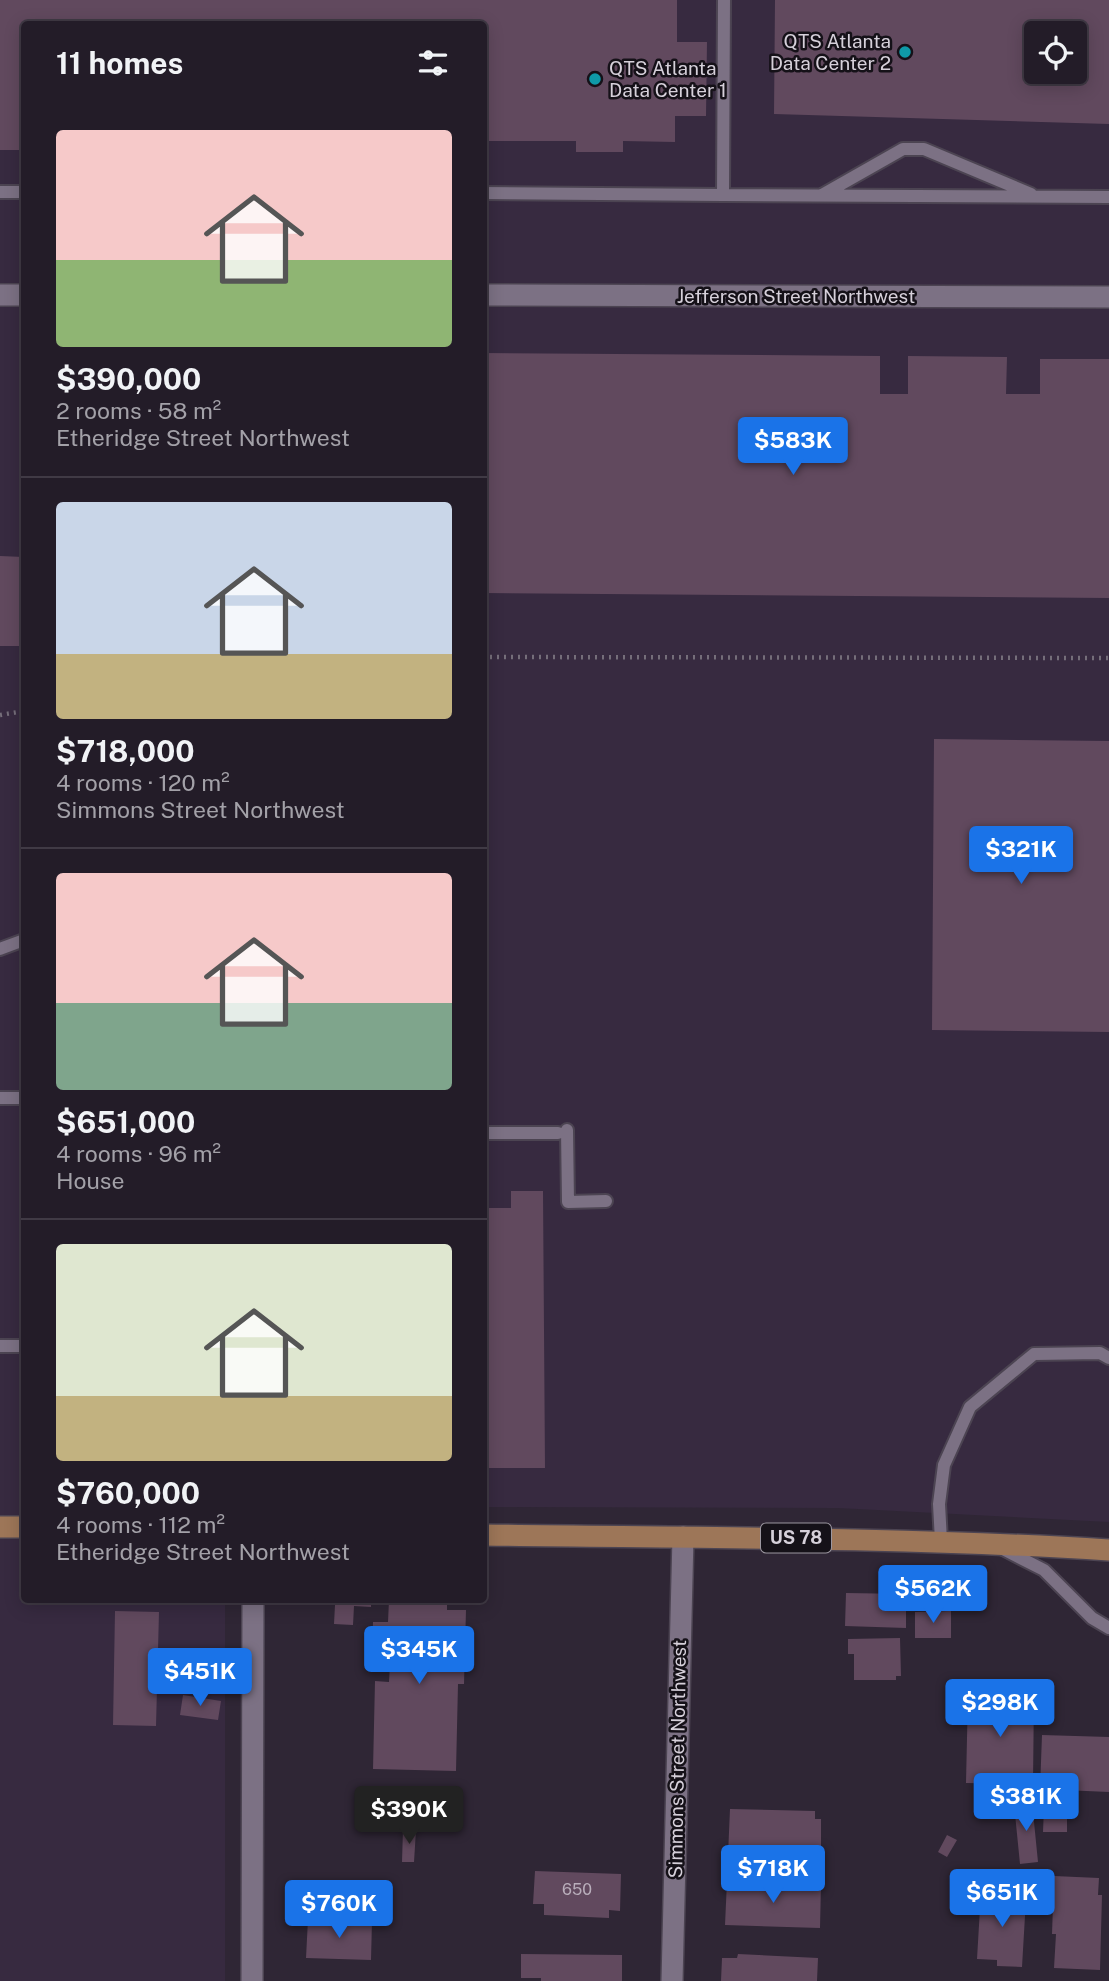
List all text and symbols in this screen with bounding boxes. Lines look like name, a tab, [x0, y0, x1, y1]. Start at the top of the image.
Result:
map controls	[1024, 21, 1087, 84]
button: locate	[1024, 21, 1087, 84]
place label: QTS Atlanta Data Center 2	[770, 30, 891, 74]
icon: filters	[414, 44, 452, 82]
marker: QTS Atlanta Data Center 2	[897, 44, 913, 60]
text: 11 homes	[56, 45, 183, 81]
place label: QTS Atlanta Data Center 1	[609, 57, 727, 101]
marker: QTS Atlanta Data Center 1	[587, 71, 603, 87]
icon: home	[191, 176, 317, 302]
street label: Jefferson Street Northwest	[677, 285, 915, 307]
text: $390,000	[56, 361, 201, 397]
text: 2 rooms · 58 m²	[56, 397, 221, 424]
pin: $583K	[744, 418, 842, 477]
text: Etheridge Street Northwest	[56, 424, 350, 451]
text: $583K	[754, 426, 832, 453]
icon: home	[191, 548, 317, 674]
text: $718,000	[56, 733, 195, 769]
text: 4 rooms · 120 m²	[56, 769, 230, 796]
text: Simmons Street Northwest	[56, 796, 345, 823]
pin: $321K	[972, 826, 1070, 886]
text: $321K	[985, 835, 1057, 862]
icon: home	[191, 919, 317, 1045]
text: $651,000	[56, 1104, 195, 1140]
text: 4 rooms · 96 m²	[56, 1140, 221, 1167]
text: House	[56, 1167, 124, 1194]
icon: home	[191, 1290, 317, 1416]
text: $760,000	[56, 1475, 200, 1511]
text: 4 rooms · 112 m²	[56, 1511, 225, 1538]
road number: US 78	[761, 1524, 831, 1553]
text: Etheridge Street Northwest	[56, 1538, 350, 1565]
pin: $562K	[884, 1566, 982, 1625]
text: $562K	[894, 1574, 972, 1601]
pin: $345K	[370, 1626, 468, 1686]
text: $345K	[380, 1635, 458, 1662]
street label: Simmons Street Northwest	[664, 1640, 690, 1878]
pin: $451K	[151, 1648, 249, 1708]
text: $451K	[164, 1657, 236, 1684]
pin: $298K	[951, 1680, 1049, 1739]
text: $298K	[961, 1688, 1039, 1715]
pin: $381K	[977, 1773, 1075, 1833]
text: $381K	[990, 1782, 1062, 1809]
pin: $390K	[360, 1786, 458, 1846]
text: $390K	[370, 1795, 448, 1822]
pin: $718K	[724, 1846, 822, 1905]
text: $718K	[737, 1854, 809, 1881]
pin: $651K	[953, 1870, 1051, 1929]
text: $651K	[966, 1878, 1038, 1905]
house number: 650	[562, 1880, 592, 1899]
pin: $760K	[290, 1881, 388, 1940]
text: $760K	[301, 1889, 377, 1916]

